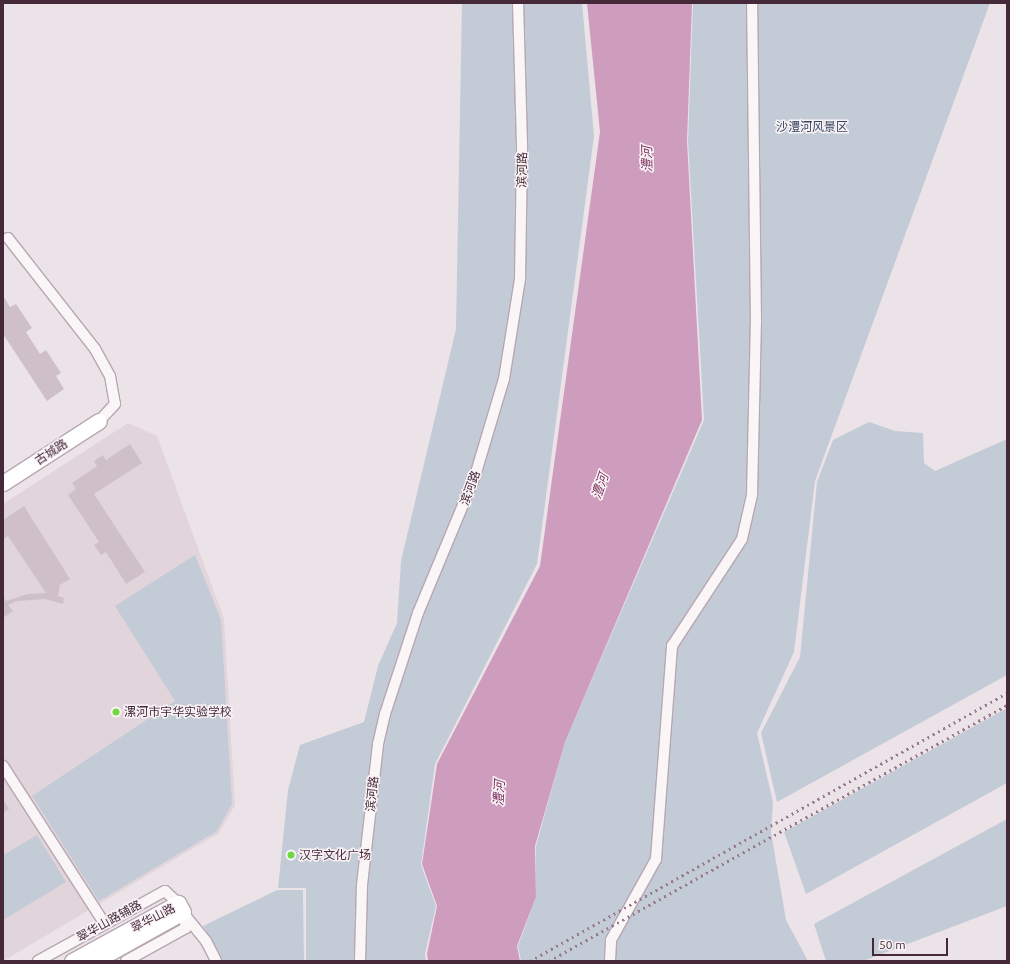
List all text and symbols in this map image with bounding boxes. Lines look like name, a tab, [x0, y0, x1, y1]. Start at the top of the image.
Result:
park label: 沙澧河风景区	[776, 120, 848, 134]
water label: 澧河	[639, 146, 655, 172]
street label: 滨河路	[514, 152, 530, 188]
street label: 古城路	[32, 436, 70, 468]
street label: 滨河路	[457, 469, 483, 507]
water label: 澧河	[588, 471, 612, 501]
place label: 漯河市宇华实验学校	[124, 705, 232, 719]
marker: 漯河市宇华实验学校	[111, 707, 121, 717]
street label: 滨河路	[363, 775, 381, 813]
water label: 澧河	[491, 780, 507, 806]
place label: 汉字文化广场	[299, 848, 371, 862]
marker: 汉字文化广场	[286, 850, 296, 860]
street label: 翠华山路辅路	[74, 897, 144, 945]
street label: 翠华山路	[128, 901, 178, 935]
scale bar	[874, 930, 950, 956]
text: 50 m	[879, 938, 906, 951]

